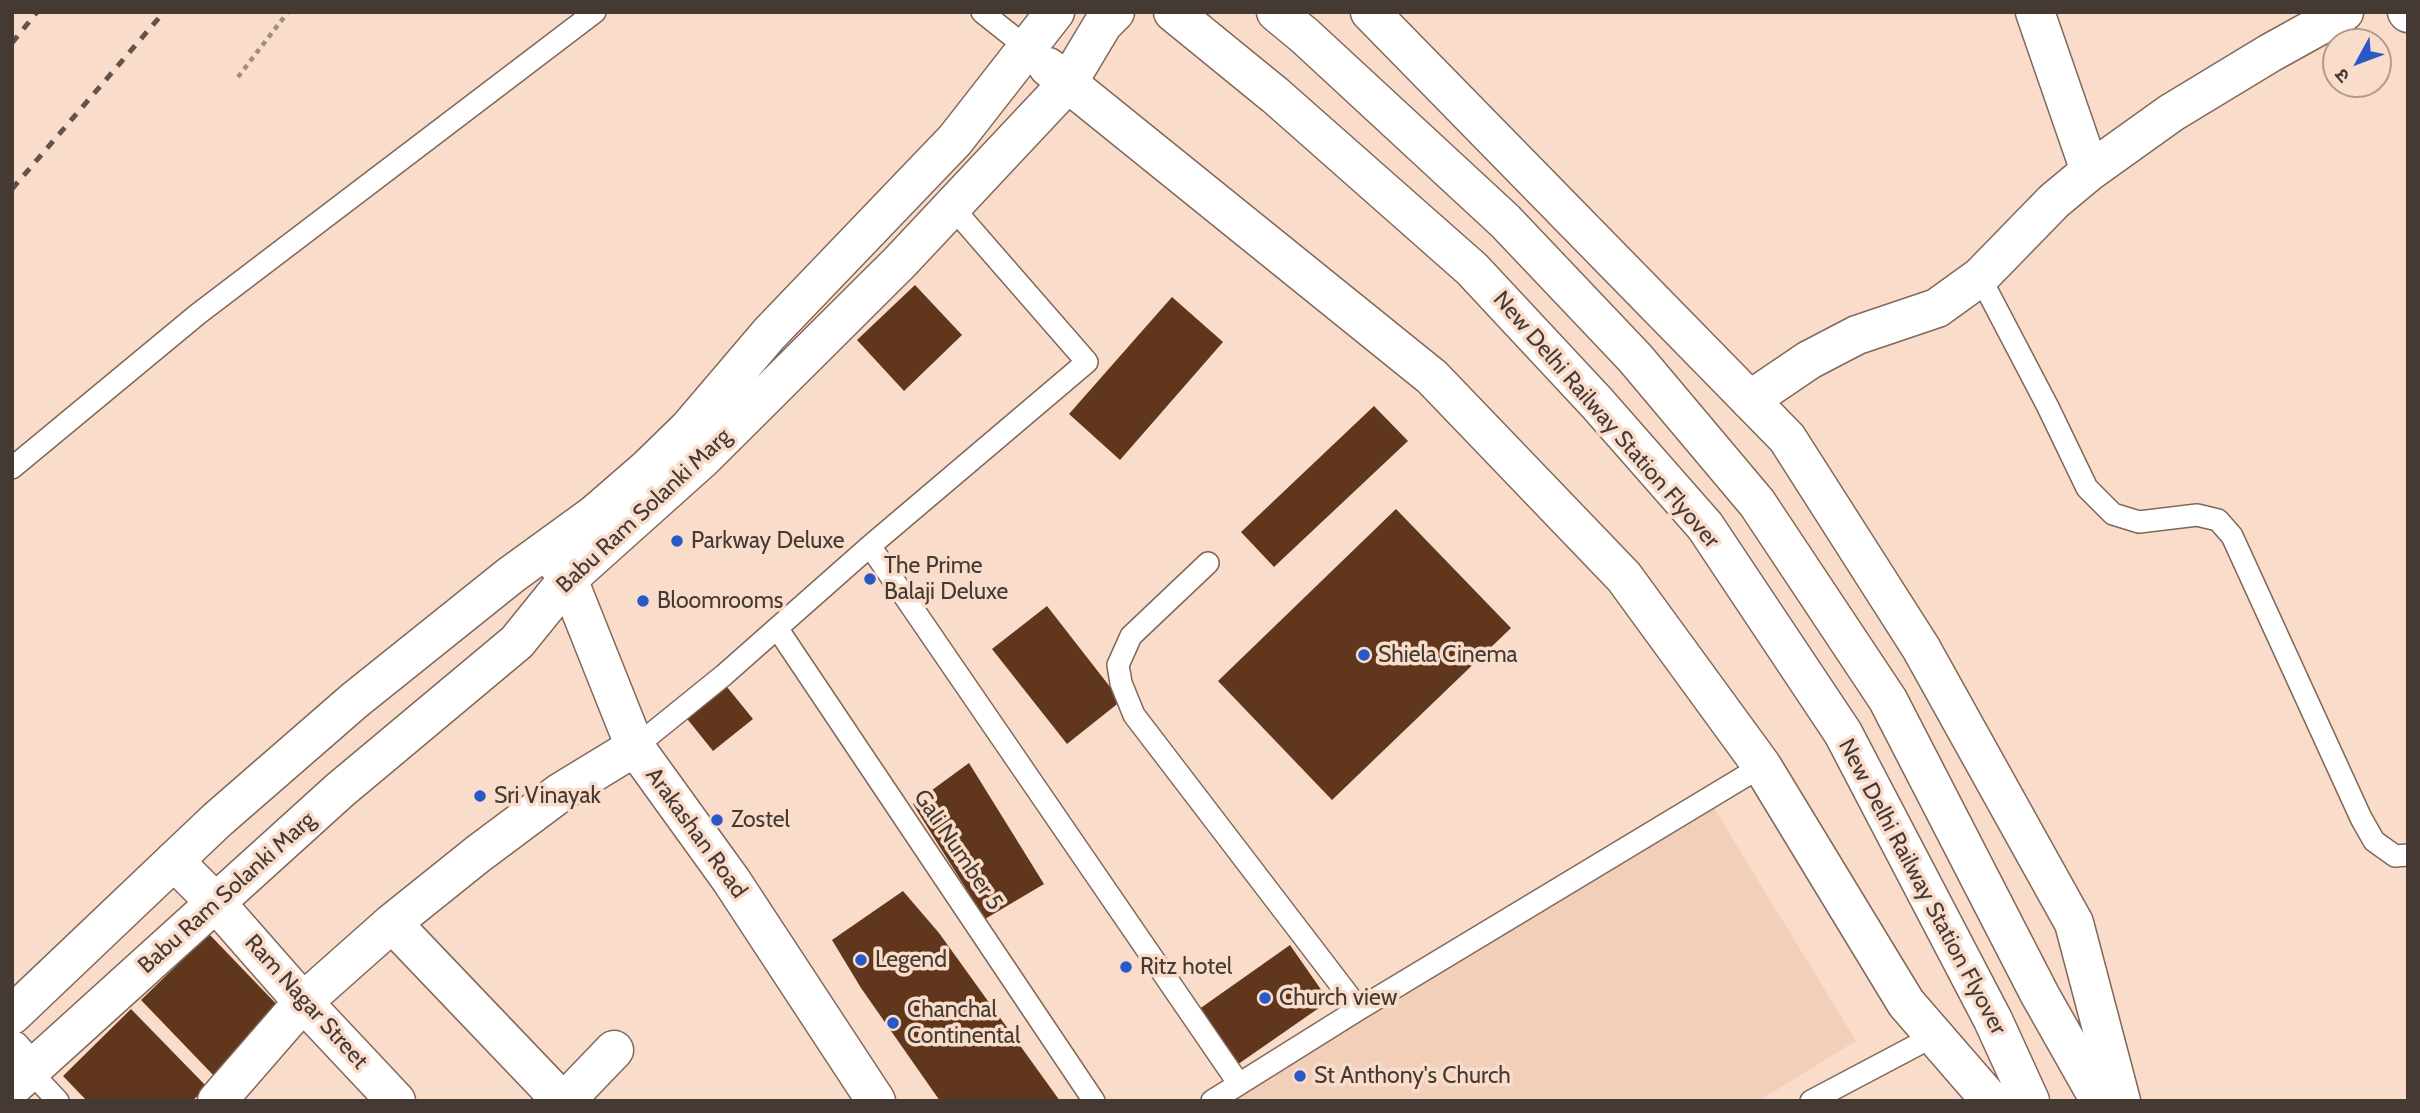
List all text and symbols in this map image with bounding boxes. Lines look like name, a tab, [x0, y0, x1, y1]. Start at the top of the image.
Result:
north arrow	[2322, 28, 2392, 98]
text: उ	[2330, 64, 2355, 88]
street label: New Delhi Railway Station Flyover	[1487, 286, 1725, 554]
street label: Babu Ram Solanki Marg	[551, 423, 737, 599]
place label: Parkway Deluxe	[691, 527, 845, 555]
marker: Parkway Deluxe	[669, 533, 685, 549]
place label: The Prime Balaji Deluxe	[884, 552, 1008, 606]
marker: The Prime Balaji Deluxe	[862, 571, 878, 587]
place label: Bloomrooms	[657, 587, 783, 615]
marker: Bloomrooms	[635, 593, 651, 609]
place label: Shiela Cinema	[1378, 641, 1518, 669]
marker: Shiela Cinema	[1356, 647, 1372, 663]
street label: New Delhi Railway Station Flyover	[1832, 734, 2012, 1040]
street label: Arakashan Road	[639, 762, 753, 904]
place label: Sri Vinayak	[494, 782, 601, 810]
street label: Gali Number 5	[908, 784, 1008, 916]
marker: Sri Vinayak	[472, 788, 488, 804]
street label: Babu Ram Solanki Marg	[133, 806, 321, 980]
place label: Zostel	[731, 806, 790, 834]
marker: Zostel	[709, 812, 725, 828]
street label: Ram Nagar Street	[238, 929, 374, 1075]
place label: Legend	[875, 946, 947, 974]
marker: Legend	[853, 952, 869, 968]
place label: Ritz hotel	[1140, 953, 1232, 981]
marker: Ritz hotel	[1118, 959, 1134, 975]
place label: Church view	[1279, 984, 1397, 1012]
marker: Church view	[1257, 990, 1273, 1006]
place label: Chanchal Continental	[907, 996, 1020, 1050]
marker: Chanchal Continental	[885, 1015, 901, 1031]
place label: St Anthony's Church	[1314, 1062, 1511, 1090]
marker: St Anthony's Church	[1292, 1068, 1308, 1084]

